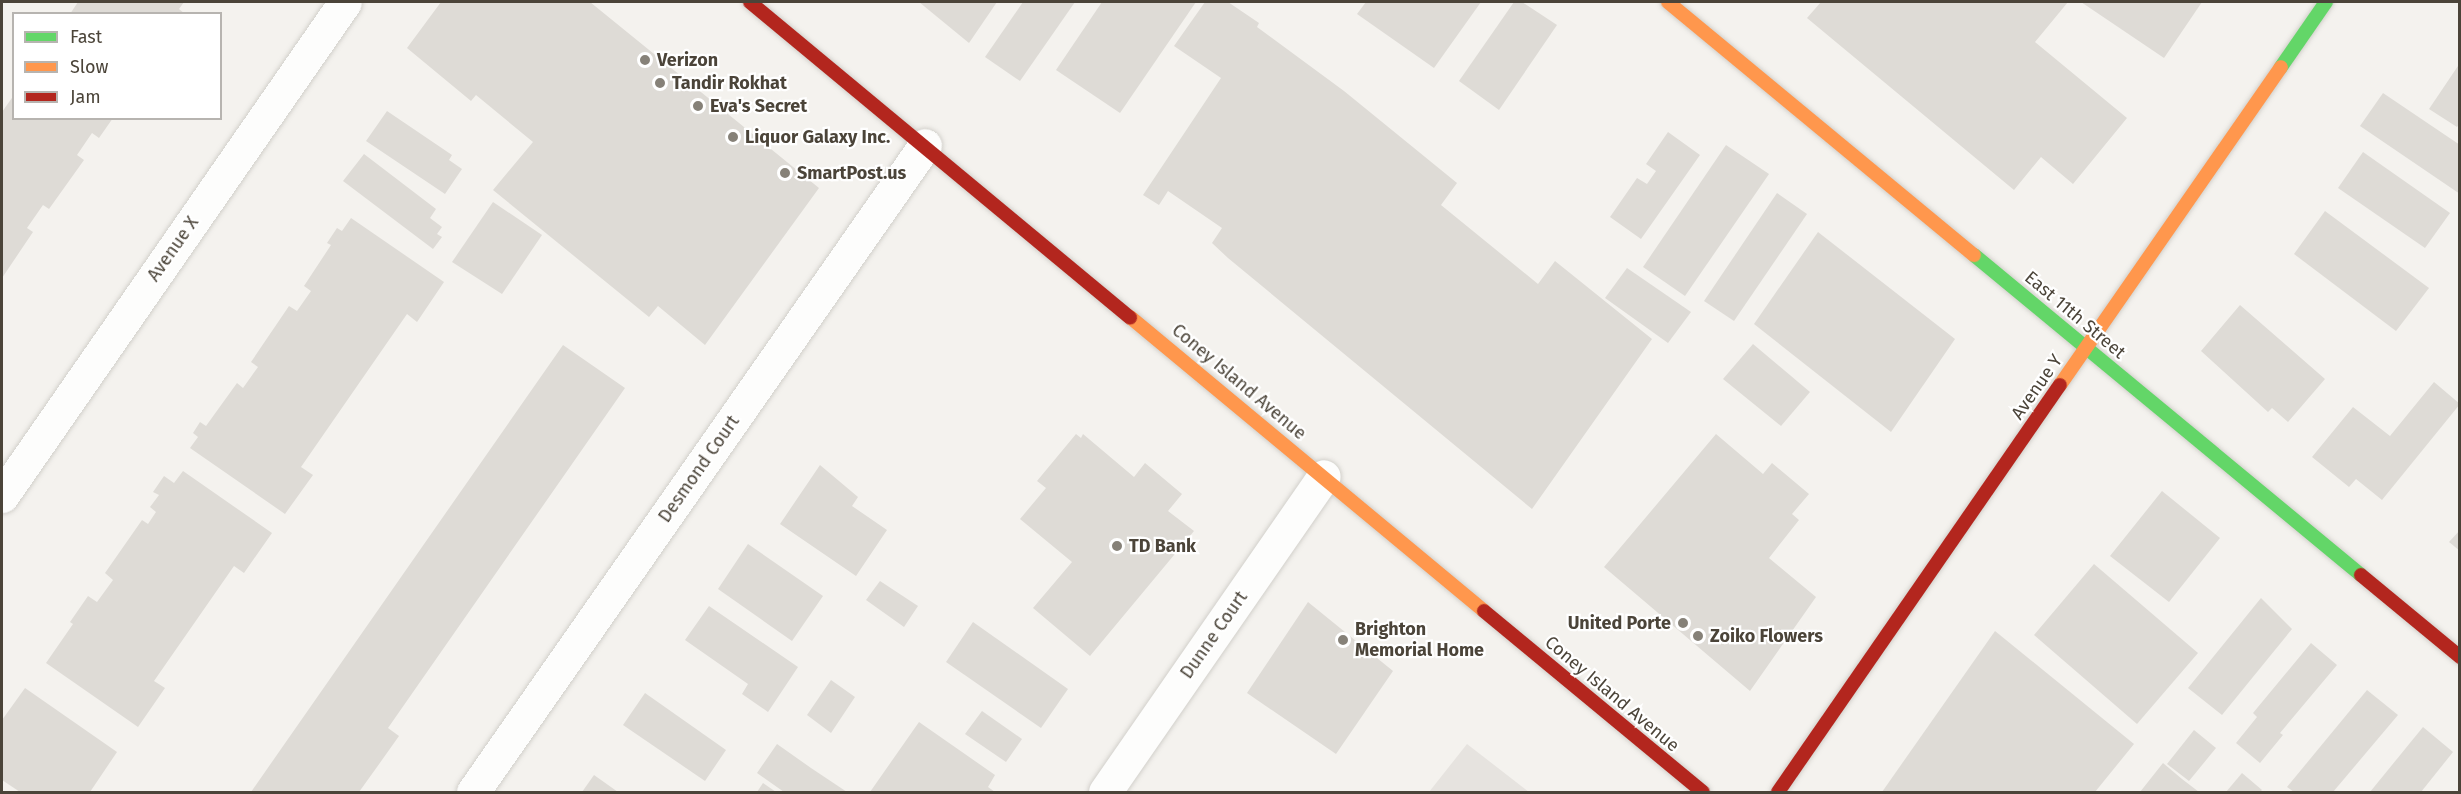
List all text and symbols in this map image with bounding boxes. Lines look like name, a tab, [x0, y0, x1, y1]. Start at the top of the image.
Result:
legend	[12, 12, 222, 120]
text: Fast	[70, 26, 102, 48]
place label: Verizon	[657, 49, 718, 71]
marker: Verizon	[638, 53, 652, 67]
text: Slow	[70, 56, 108, 78]
place label: Tandir Rokhat	[672, 72, 787, 94]
marker: Tandir Rokhat	[653, 76, 667, 90]
text: Jam	[70, 86, 101, 108]
place label: Eva's Secret	[710, 95, 807, 117]
marker: Eva's Secret	[691, 99, 705, 113]
place label: Liquor Galaxy Inc.	[745, 126, 890, 148]
marker: Liquor Galaxy Inc.	[726, 130, 740, 144]
place label: SmartPost.us	[797, 162, 906, 184]
marker: SmartPost.us	[778, 166, 792, 180]
street label: Avenue X	[143, 212, 203, 286]
street label: East 11th Street	[2020, 267, 2130, 363]
street label: Coney Island Avenue	[1167, 320, 1311, 444]
street label: Avenue Y	[2007, 350, 2067, 424]
street label: Desmond Court	[654, 411, 744, 527]
place label: TD Bank	[1129, 535, 1196, 557]
marker: TD Bank	[1110, 539, 1124, 553]
street label: Dunne Court	[1176, 587, 1252, 683]
place label: United Porte	[1568, 612, 1671, 634]
marker: United Porte	[1676, 616, 1690, 630]
place label: Brighton Memorial Home	[1355, 619, 1484, 662]
place label: Zoiko Flowers	[1710, 625, 1823, 647]
marker: Zoiko Flowers	[1691, 629, 1705, 643]
street label: Coney Island Avenue	[1540, 632, 1684, 756]
marker: Brighton Memorial Home	[1336, 633, 1350, 647]

